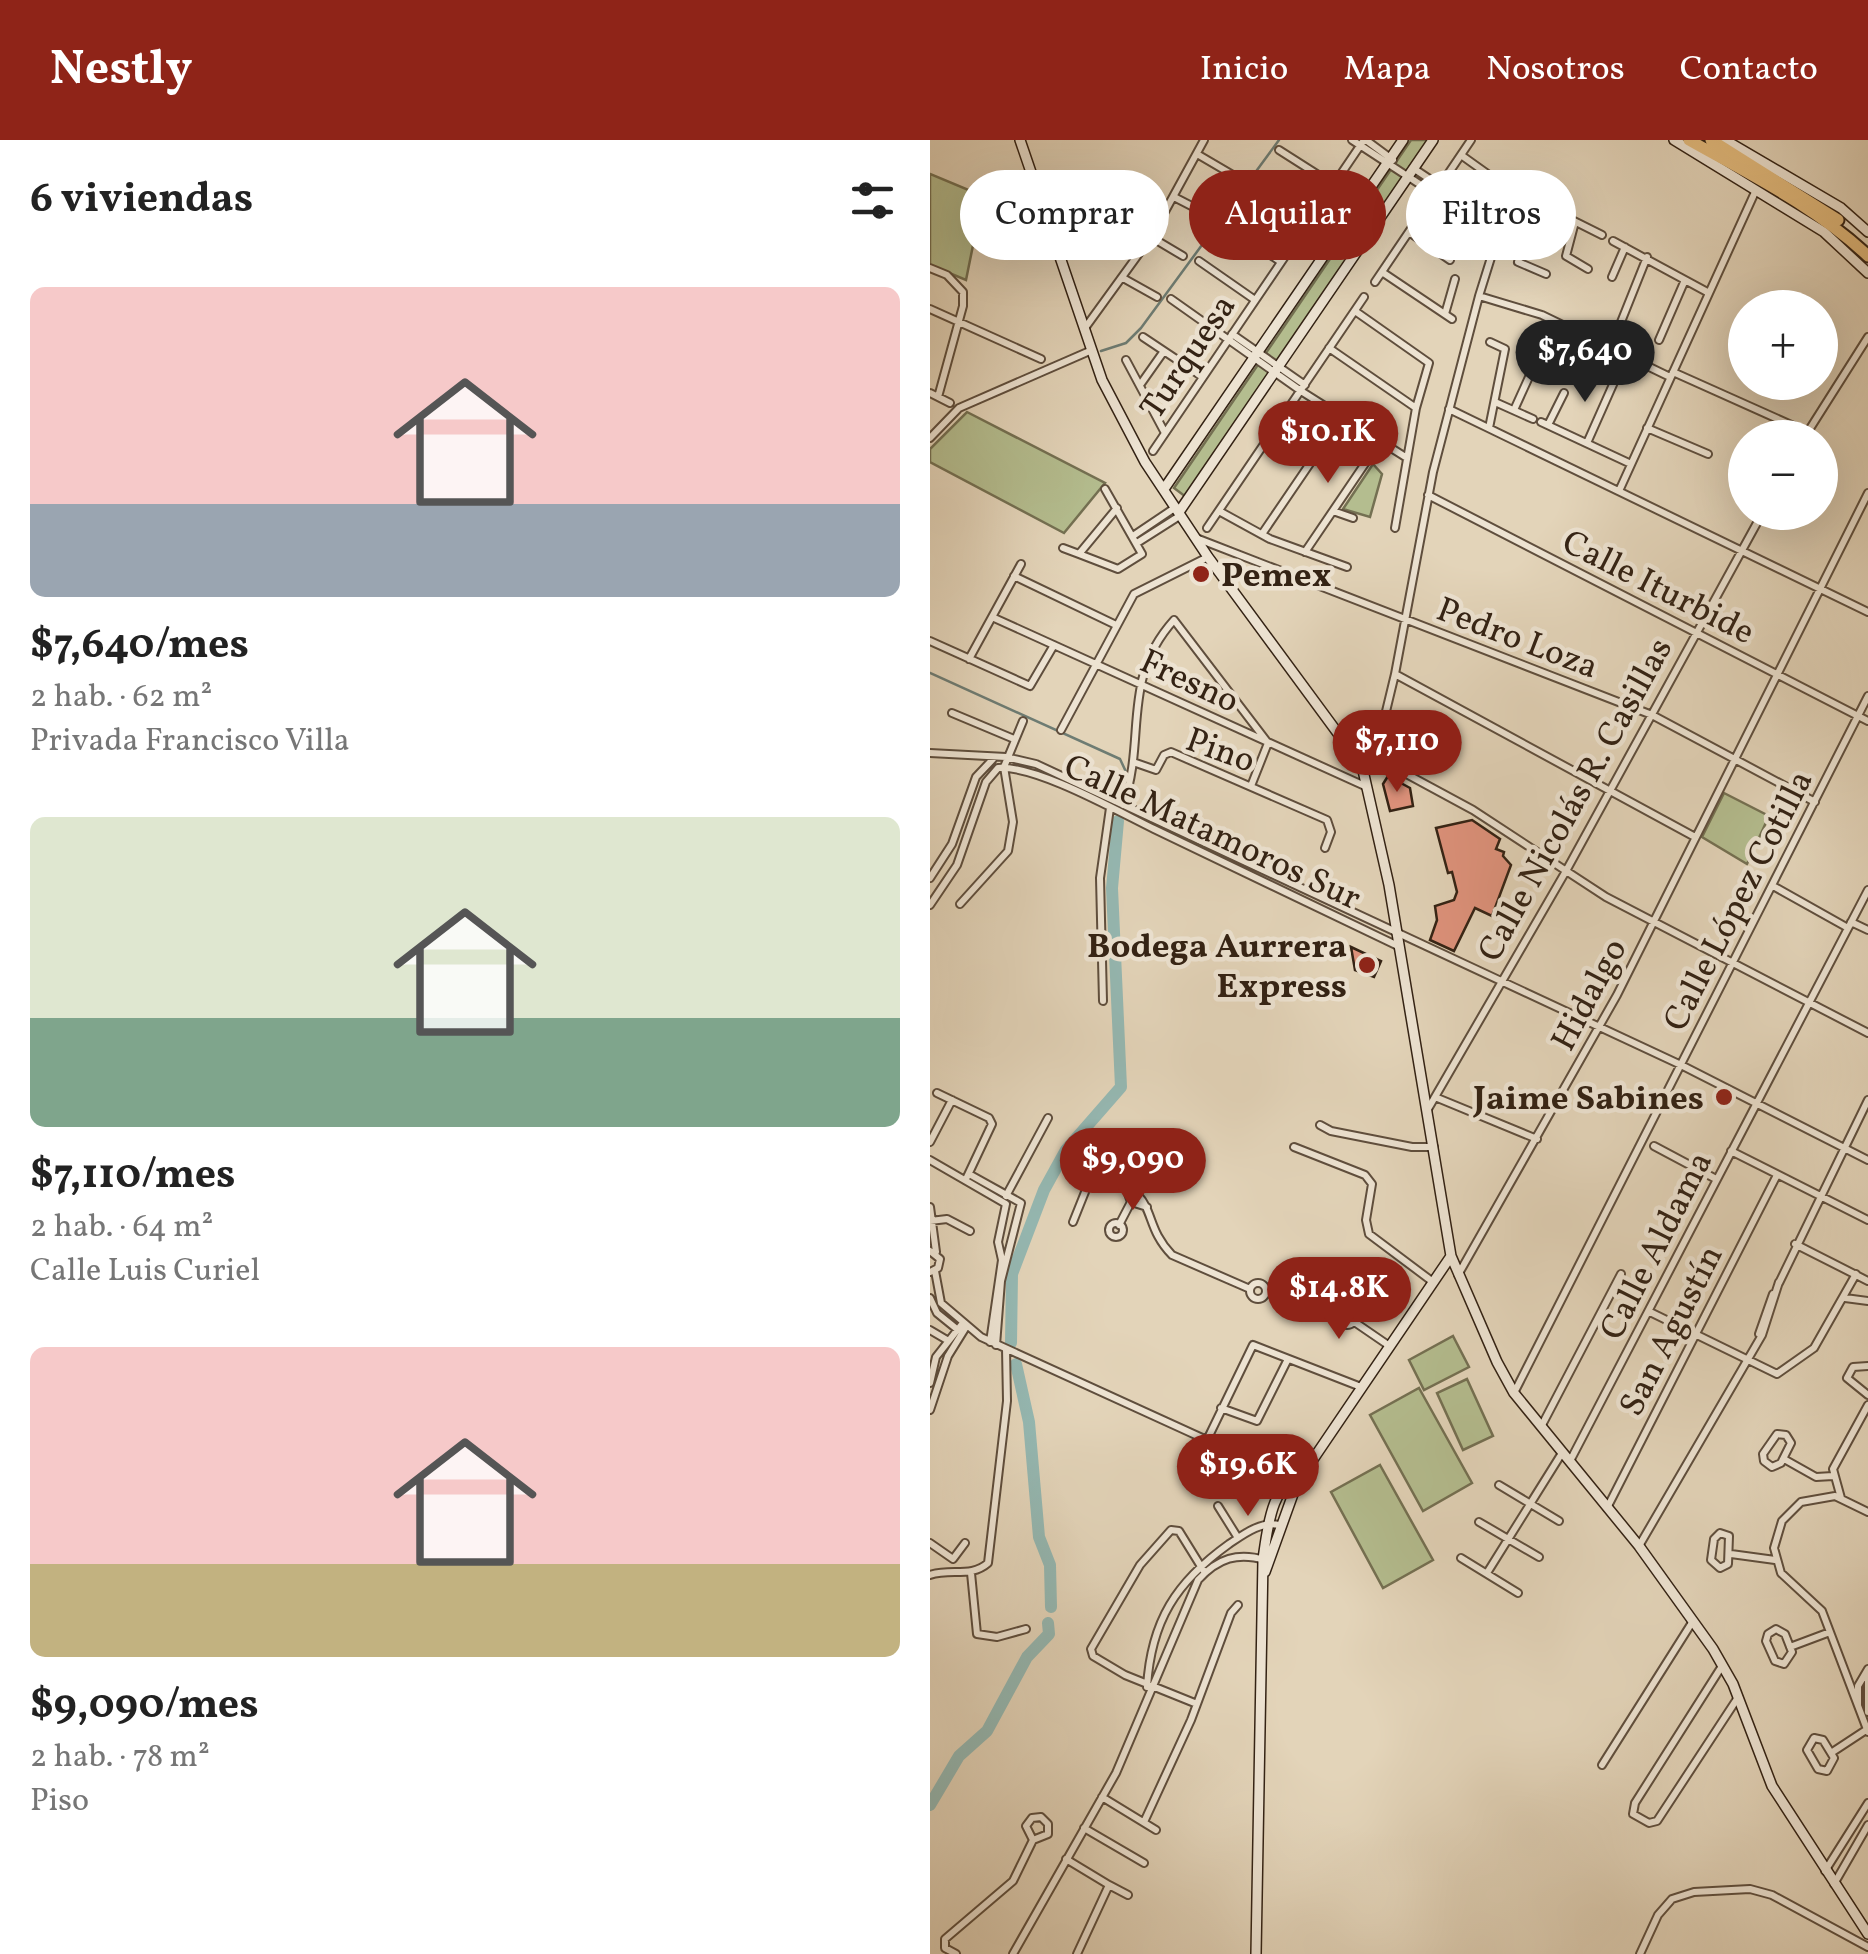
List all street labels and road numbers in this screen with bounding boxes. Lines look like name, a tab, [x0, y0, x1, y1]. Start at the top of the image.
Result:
street label: Turquesa	[1130, 286, 1249, 430]
street label: Calle Iturbide	[1553, 520, 1762, 658]
street label: Pedro Loza	[1429, 587, 1605, 693]
street label: Calle Nicolás R. Casillas	[1468, 630, 1686, 971]
street label: Fresno	[1131, 639, 1246, 727]
street label: Pino	[1179, 717, 1261, 786]
street label: Calle Matamoros Sur	[1055, 744, 1368, 924]
street label: Calle López Cotilla	[1653, 763, 1826, 1040]
street label: Hidalgo	[1541, 931, 1640, 1060]
street label: Calle Aldama	[1590, 1144, 1726, 1349]
street label: San Agustín	[1609, 1238, 1736, 1425]

